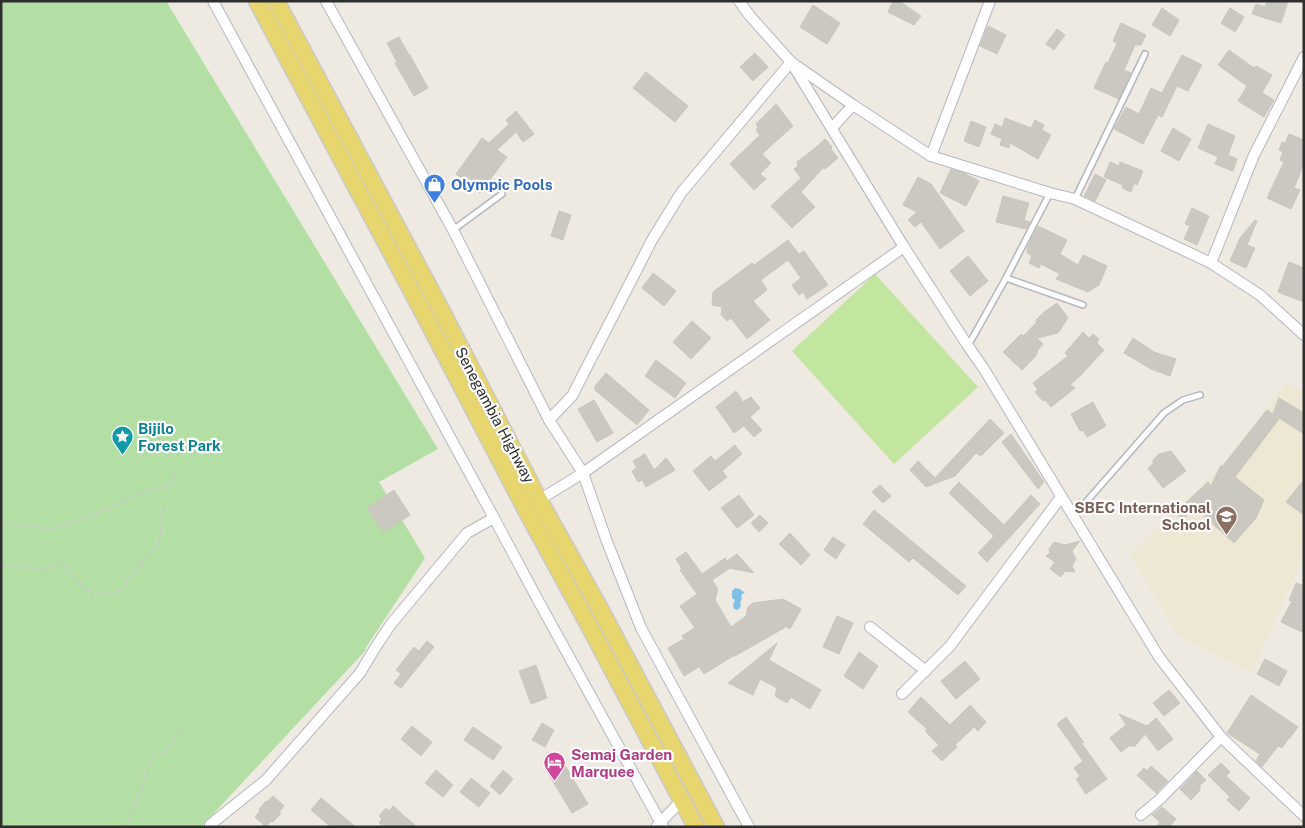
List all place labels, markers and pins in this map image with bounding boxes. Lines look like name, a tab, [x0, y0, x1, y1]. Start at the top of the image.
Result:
shop icon: Olympic Pools	[423, 172, 447, 203]
place label: Olympic Pools	[451, 176, 553, 193]
place label: Bijilo Forest Park	[138, 420, 221, 454]
place icon: Bijilo Forest Park	[110, 425, 134, 456]
place label: SBEC International School	[1074, 499, 1211, 533]
school or university icon: SBEC International School	[1215, 504, 1239, 535]
place label: Semaj Garden Marquee	[571, 746, 672, 780]
hotel icon: Semaj Garden Marquee	[543, 751, 567, 782]

